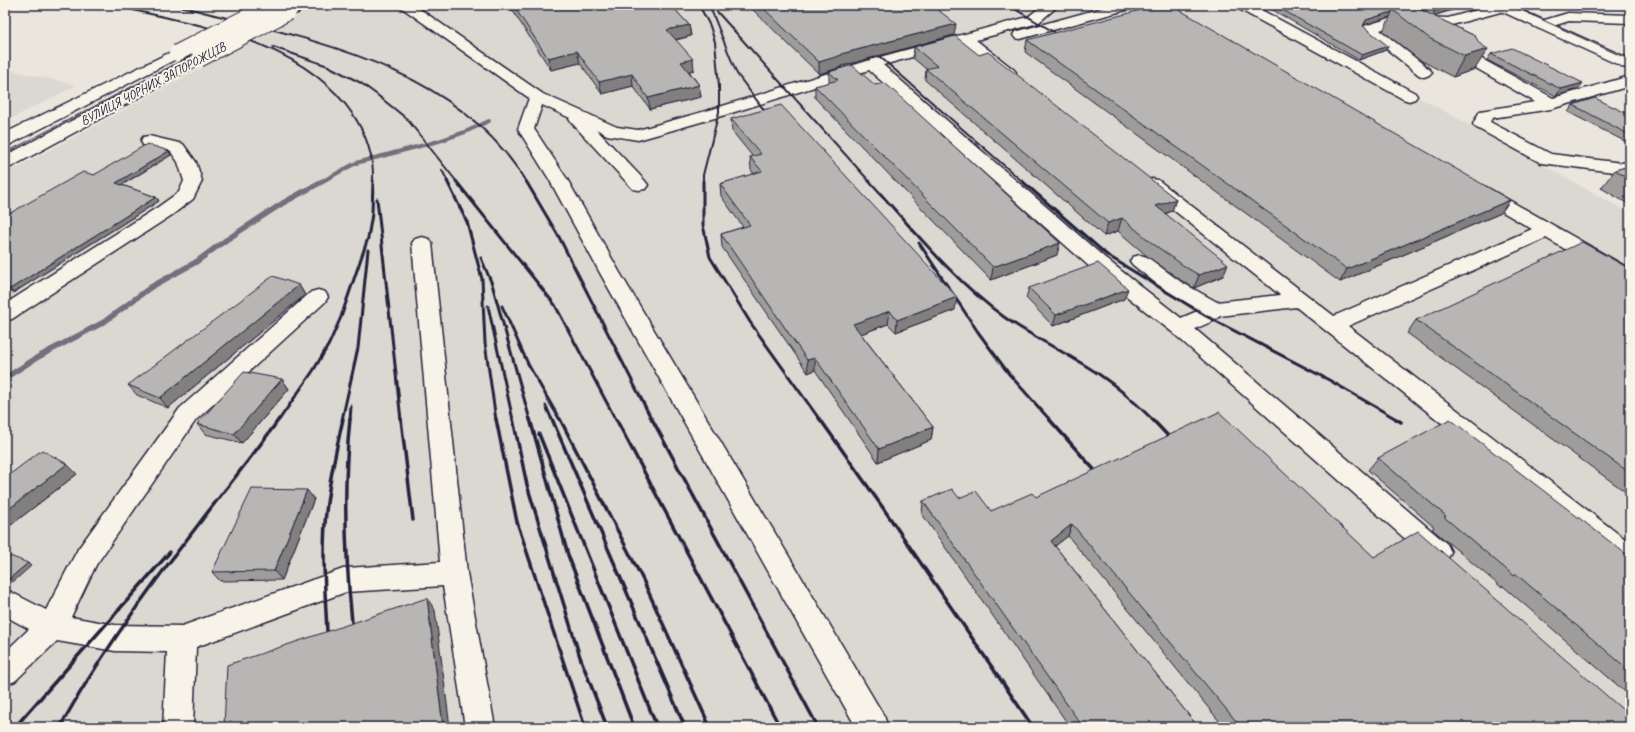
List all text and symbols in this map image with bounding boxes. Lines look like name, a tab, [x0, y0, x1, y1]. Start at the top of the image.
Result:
street label: ВУЛИЦЯ ЧОРНИХ ЗАПОРОЖЦІВ	[78, 38, 230, 129]

